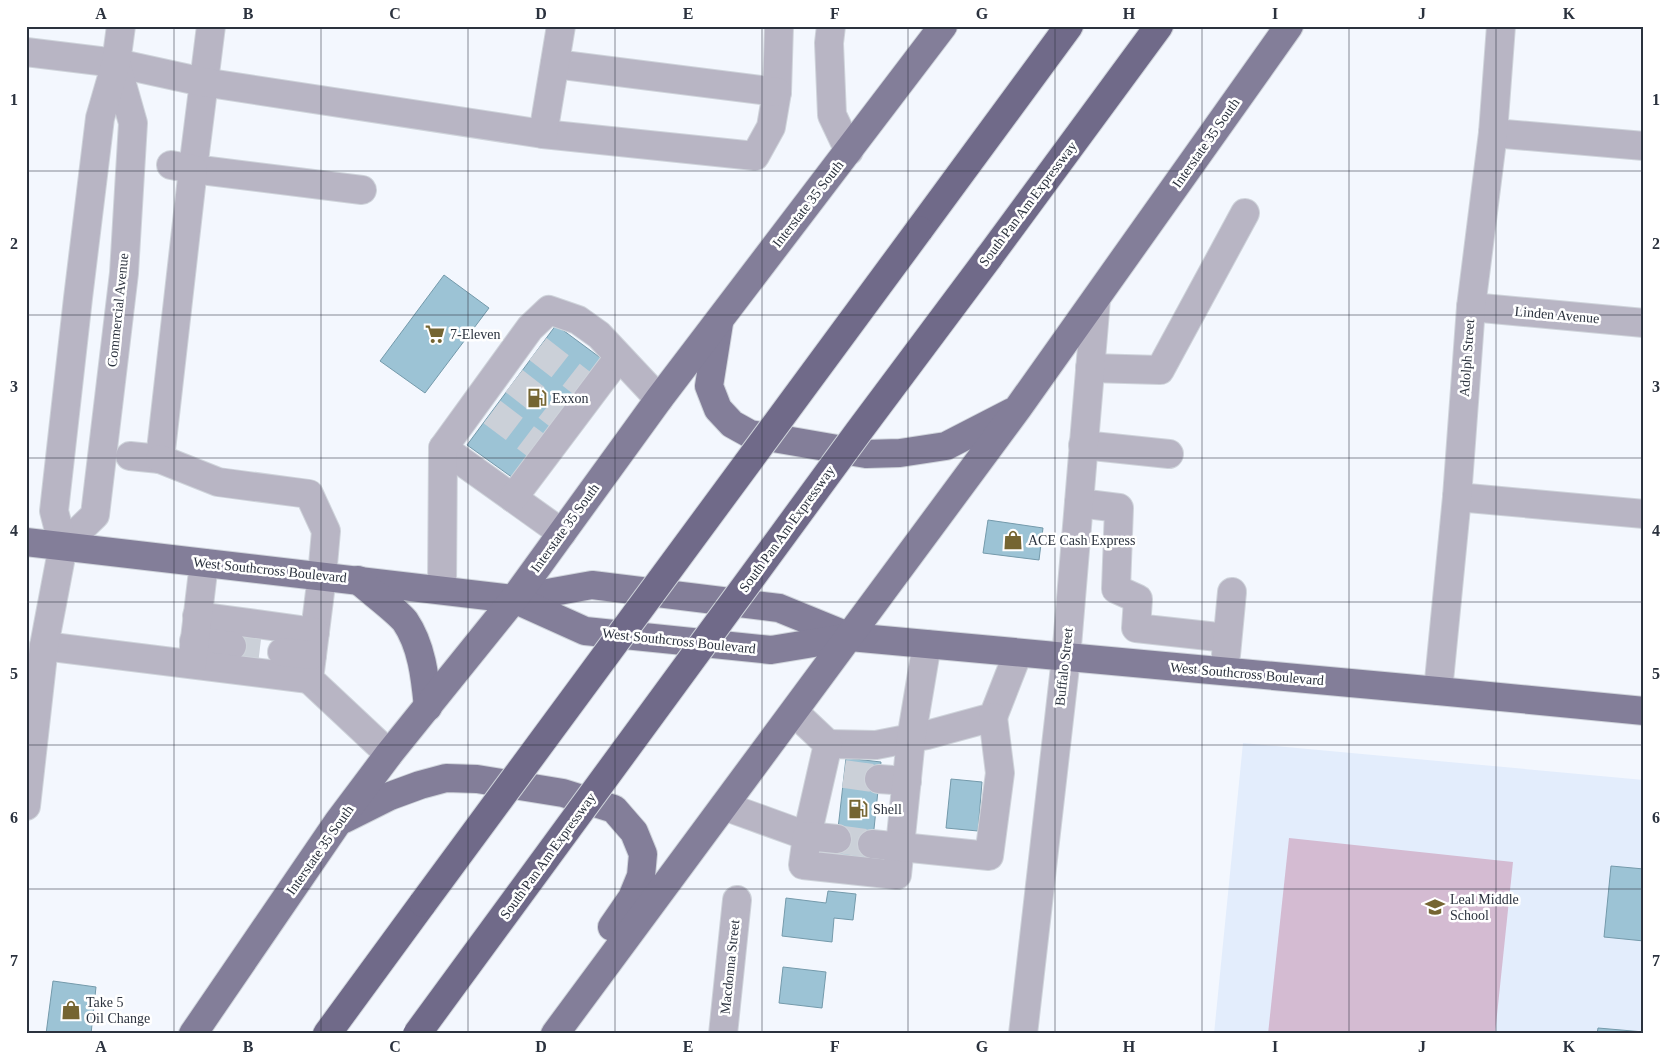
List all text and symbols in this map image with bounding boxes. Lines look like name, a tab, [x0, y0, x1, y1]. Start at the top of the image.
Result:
text: A	[95, 5, 107, 22]
text: B	[243, 5, 254, 22]
text: C	[389, 5, 401, 22]
text: D	[535, 5, 547, 22]
text: E	[683, 5, 693, 22]
text: F	[830, 5, 840, 22]
text: G	[976, 5, 989, 22]
text: H	[1123, 5, 1136, 22]
text: I	[1272, 5, 1278, 22]
text: J	[1418, 5, 1426, 22]
text: K	[1563, 5, 1576, 22]
text: 1	[10, 91, 18, 108]
text: 1	[1652, 91, 1660, 108]
street label: Interstate 35 South	[1170, 95, 1242, 191]
street label: South Pan Am Expressway	[976, 139, 1080, 269]
street label: Interstate 35 South	[770, 158, 846, 250]
text: 2	[10, 235, 18, 252]
text: 2	[1652, 235, 1660, 252]
street label: Commercial Avenue	[105, 252, 131, 368]
street label: Linden Avenue	[1514, 304, 1600, 326]
street label: Adolph Street	[1457, 318, 1477, 398]
supermarket icon: 7-Eleven	[424, 323, 446, 345]
place label: 7-Eleven	[450, 327, 501, 342]
text: 3	[10, 378, 18, 395]
text: 3	[1652, 378, 1660, 395]
fuel station icon: Exxon	[526, 387, 548, 409]
place label: Exxon	[552, 391, 589, 406]
street label: South Pan Am Expressway	[736, 463, 838, 595]
street label: Interstate 35 South	[528, 481, 602, 575]
text: 4	[10, 522, 18, 539]
text: 4	[1652, 522, 1660, 539]
shop icon: ACE Cash Express	[1002, 529, 1024, 551]
place label: ACE Cash Express	[1028, 533, 1135, 548]
street label: West Southcross Boulevard	[192, 554, 348, 586]
street label: West Southcross Boulevard	[601, 625, 757, 657]
street label: Buffalo Street	[1052, 627, 1076, 707]
street label: West Southcross Boulevard	[1169, 660, 1325, 688]
text: 5	[10, 665, 18, 682]
text: 5	[1652, 665, 1660, 682]
street label: South Pan Am Expressway	[497, 790, 599, 922]
fuel station icon: Shell	[847, 798, 869, 820]
street label: Interstate 35 South	[284, 802, 356, 898]
place label: Shell	[873, 802, 902, 817]
text: 6	[10, 809, 18, 826]
text: 6	[1652, 809, 1660, 826]
place label: Leal Middle School	[1450, 892, 1519, 923]
school or university icon: Leal Middle School	[1424, 896, 1446, 918]
street label: Macdonna Street	[718, 919, 742, 1015]
text: 7	[10, 952, 18, 969]
text: 7	[1652, 952, 1660, 969]
place label: Take 5 Oil Change	[86, 995, 150, 1026]
shop icon: Take 5 Oil Change	[60, 999, 82, 1021]
text: A	[95, 1038, 107, 1055]
text: B	[243, 1038, 254, 1055]
text: C	[389, 1038, 401, 1055]
text: D	[535, 1038, 547, 1055]
text: E	[683, 1038, 693, 1055]
text: F	[830, 1038, 840, 1055]
text: G	[976, 1038, 989, 1055]
text: H	[1123, 1038, 1136, 1055]
text: I	[1272, 1038, 1278, 1055]
text: J	[1418, 1038, 1426, 1055]
text: K	[1563, 1038, 1576, 1055]

